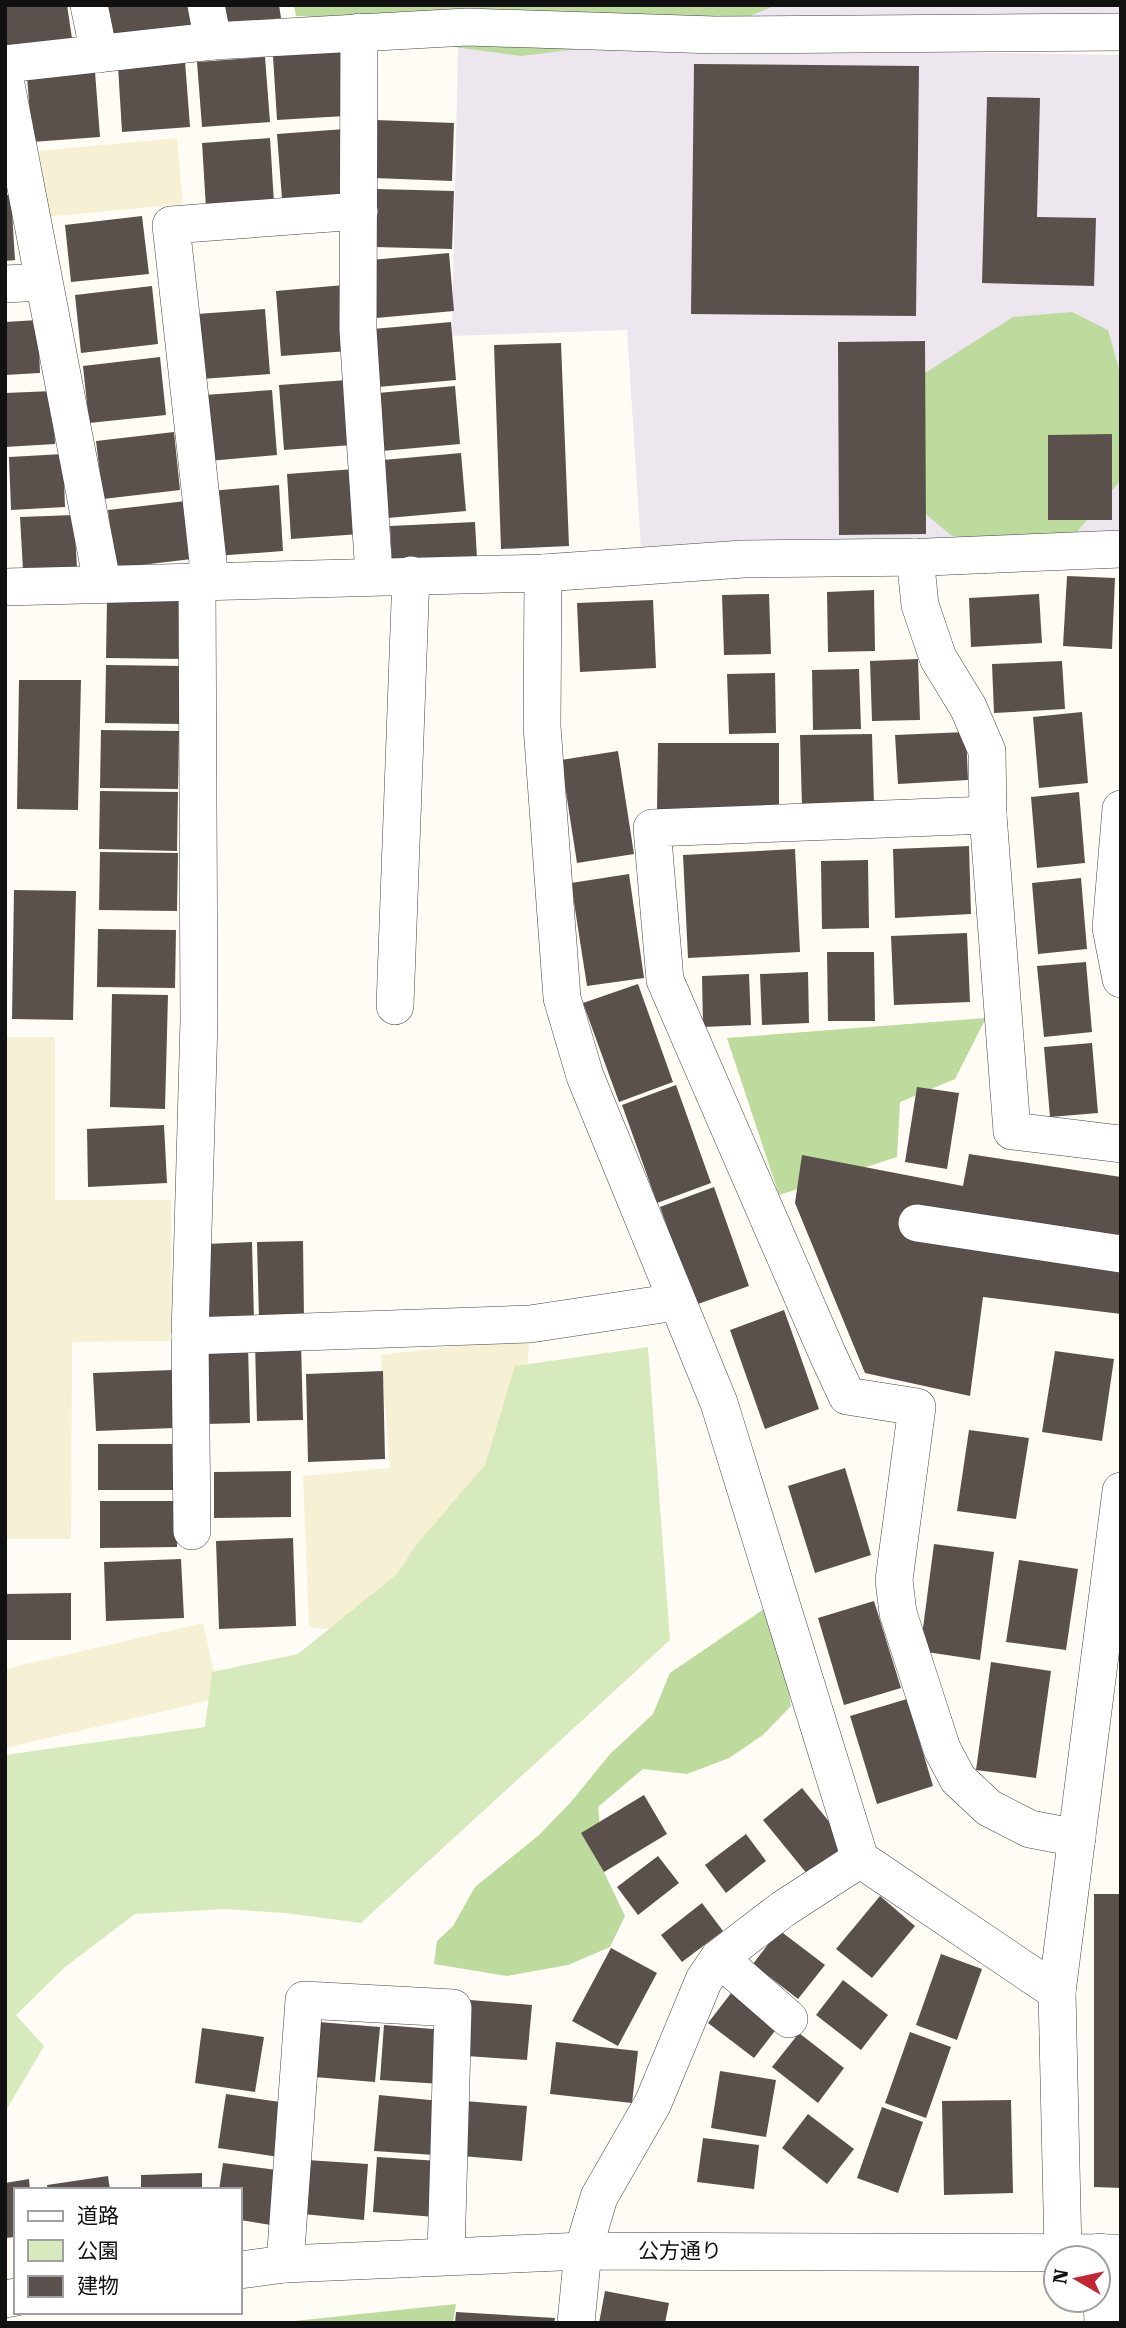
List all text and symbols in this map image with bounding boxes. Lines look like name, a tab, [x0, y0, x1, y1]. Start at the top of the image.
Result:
legend	[14, 2188, 242, 2314]
text: 道路	[77, 2204, 119, 2228]
text: 公園	[77, 2239, 119, 2263]
street label: 公方通り	[638, 2239, 722, 2263]
north arrow	[1042, 2244, 1112, 2314]
text: N	[1048, 2267, 1073, 2285]
text: 建物	[77, 2274, 119, 2298]

